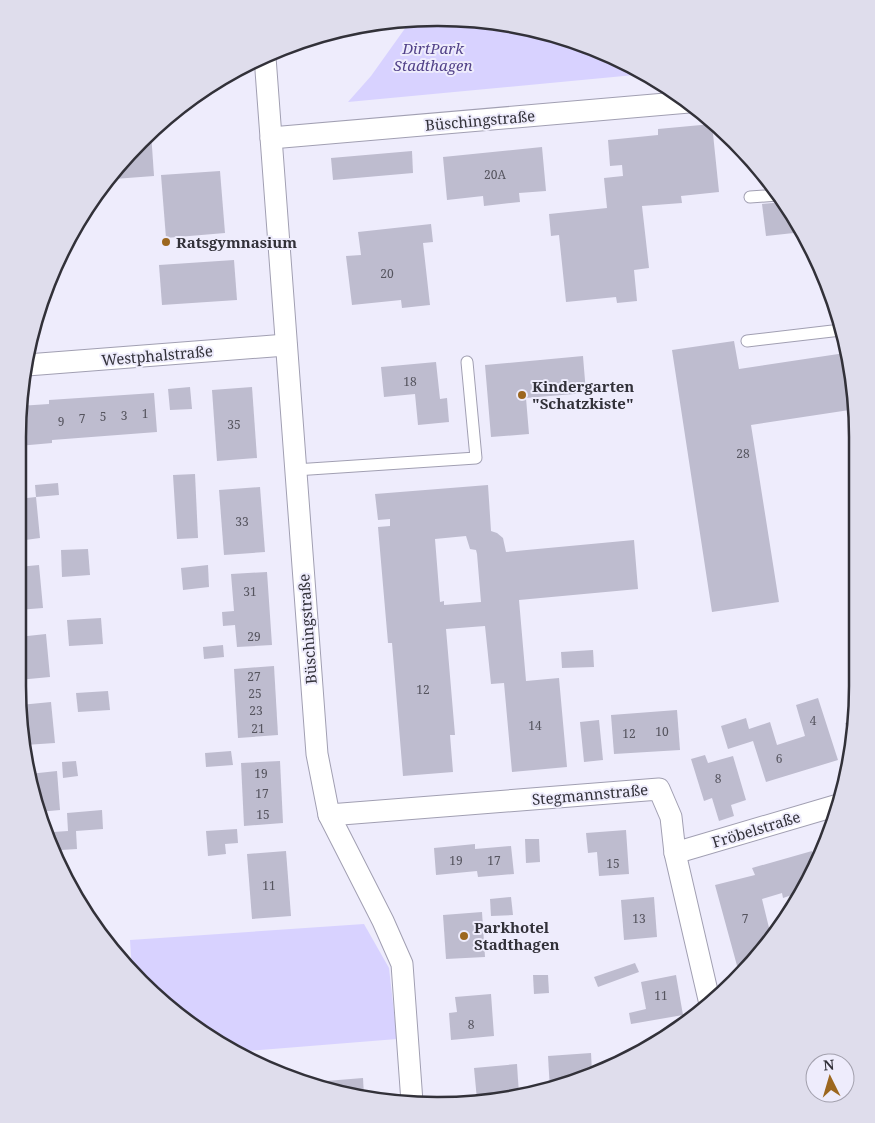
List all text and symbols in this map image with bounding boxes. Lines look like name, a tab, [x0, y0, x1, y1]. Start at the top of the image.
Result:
park label: DirtPark Stadthagen	[394, 38, 472, 75]
street label: Büschingstraße	[424, 105, 536, 135]
house number: 20A	[484, 166, 506, 183]
place label: Ratsgymnasium	[176, 232, 297, 252]
marker: Ratsgymnasium	[160, 236, 172, 248]
house number: 20	[380, 265, 394, 282]
street label: Westphalstraße	[100, 340, 214, 370]
house number: 18	[403, 373, 417, 390]
place label: Kindergarten "Schatzkiste"	[532, 376, 634, 413]
marker: Kindergarten "Schatzkiste"	[516, 389, 528, 401]
house number: 1	[142, 405, 148, 422]
house number: 3	[121, 407, 128, 424]
house number: 5	[100, 408, 106, 425]
house number: 7	[79, 410, 86, 427]
house number: 9	[58, 413, 64, 430]
house number: 35	[227, 416, 241, 433]
house number: 28	[736, 445, 750, 462]
house number: 33	[235, 513, 249, 530]
street label: Büschingstraße	[293, 573, 321, 685]
house number: 31	[243, 583, 257, 600]
house number: 29	[247, 628, 261, 645]
house number: 27	[247, 668, 261, 685]
house number: 12	[416, 681, 430, 698]
house number: 25	[248, 685, 262, 702]
house number: 23	[249, 702, 263, 719]
house number: 4	[810, 712, 817, 729]
house number: 14	[528, 717, 542, 734]
house number: 21	[251, 720, 265, 737]
house number: 10	[655, 723, 669, 740]
house number: 12	[622, 725, 636, 742]
house number: 6	[776, 750, 783, 767]
house number: 19	[254, 765, 268, 782]
house number: 8	[715, 770, 722, 787]
street label: Stegmannstraße	[531, 779, 649, 809]
house number: 17	[255, 785, 269, 802]
house number: 15	[256, 806, 270, 823]
street label: Fröbelstraße	[709, 806, 803, 852]
house number: 19	[449, 852, 463, 869]
house number: 17	[487, 852, 501, 869]
house number: 15	[606, 855, 620, 872]
house number: 11	[262, 877, 276, 894]
house number: 13	[632, 910, 646, 927]
house number: 7	[742, 910, 749, 927]
place label: Parkhotel Stadthagen	[474, 917, 560, 954]
marker: Parkhotel Stadthagen	[458, 930, 470, 942]
house number: 11	[654, 987, 668, 1004]
house number: 8	[468, 1016, 475, 1033]
north arrow	[805, 1053, 855, 1103]
text: N	[822, 1055, 835, 1074]

